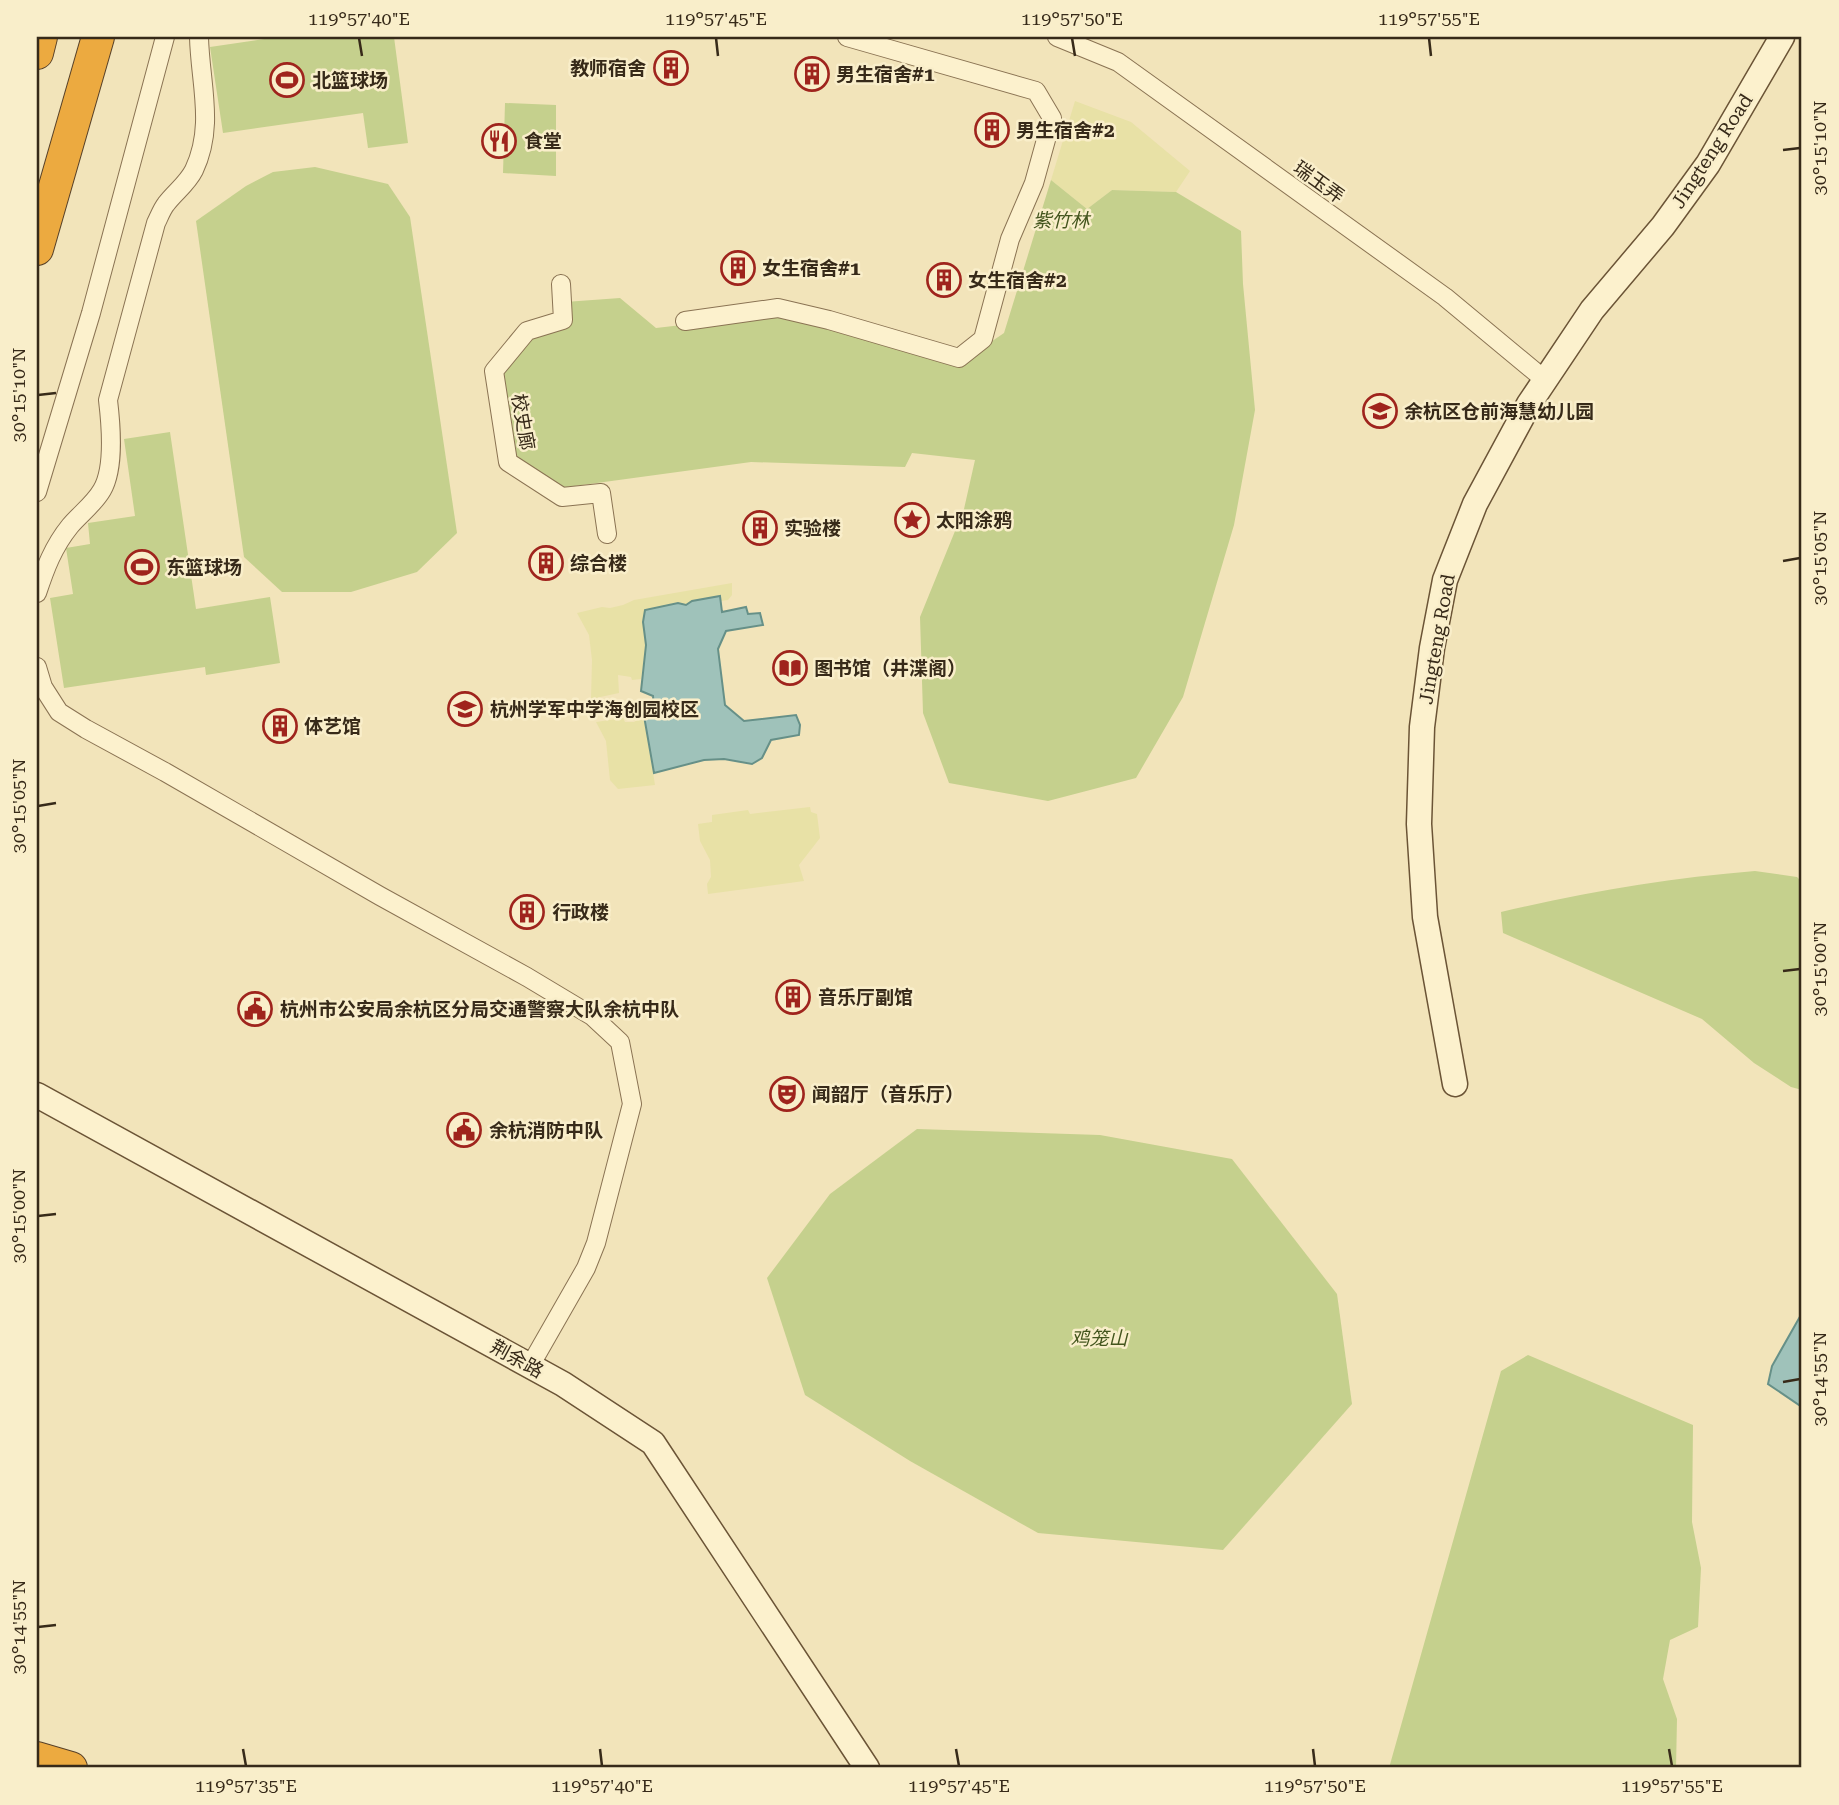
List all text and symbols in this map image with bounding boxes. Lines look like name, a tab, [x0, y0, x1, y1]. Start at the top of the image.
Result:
text: 119°57'40"E	[308, 8, 410, 29]
text: 119°57'45"E	[665, 8, 767, 29]
text: 119°57'50"E	[1021, 8, 1123, 29]
text: 119°57'55"E	[1378, 8, 1480, 29]
building icon: 教师宿舍	[652, 49, 690, 87]
building icon: 男生宿舍#1	[793, 55, 831, 93]
place label: 教师宿舍	[570, 57, 646, 80]
sports icon: 北篮球场	[268, 61, 306, 99]
place label: 男生宿舍#1	[836, 63, 935, 86]
place label: 北篮球场	[312, 69, 388, 92]
street label: Jingteng Road	[1666, 89, 1758, 213]
text: 30°15'10"N	[1809, 101, 1830, 195]
building icon: 男生宿舍#2	[973, 111, 1011, 149]
place label: 男生宿舍#2	[1016, 119, 1115, 142]
restaurant icon: 食堂	[480, 122, 518, 160]
place label: 食堂	[524, 130, 562, 153]
street label: 瑞玉弄	[1289, 156, 1349, 208]
park label: 紫竹林	[1032, 209, 1091, 232]
building icon: 女生宿舍#1	[719, 249, 757, 287]
place label: 女生宿舍#1	[762, 257, 861, 280]
building icon: 女生宿舍#2	[925, 261, 963, 299]
place label: 女生宿舍#2	[968, 269, 1067, 292]
text: 30°15'10"N	[8, 348, 29, 442]
street label: 校史廊	[507, 392, 539, 452]
school or university icon: 余杭区仓前海慧幼儿园	[1361, 392, 1399, 430]
place label: 余杭区仓前海慧幼儿园	[1404, 400, 1594, 423]
place icon: 太阳涂鸦	[893, 501, 931, 539]
building icon: 实验楼	[741, 509, 779, 547]
place label: 太阳涂鸦	[936, 509, 1012, 532]
text: 30°15'05"N	[1809, 511, 1830, 605]
place label: 实验楼	[784, 517, 841, 540]
building icon: 综合楼	[527, 544, 565, 582]
sports icon: 东篮球场	[123, 548, 161, 586]
place label: 综合楼	[570, 552, 627, 575]
place label: 东篮球场	[166, 556, 242, 579]
street label: Jingteng Road	[1414, 572, 1460, 706]
library icon: 图书馆（井渫阁）	[771, 649, 809, 687]
place label: 图书馆（井渫阁）	[814, 657, 966, 680]
school or university icon: 杭州学军中学海创园校区	[446, 690, 484, 728]
place label: 杭州学军中学海创园校区	[490, 698, 699, 721]
building icon: 体艺馆	[261, 707, 299, 745]
place label: 体艺馆	[304, 715, 361, 738]
text: 30°15'05"N	[8, 759, 29, 853]
building icon: 行政楼	[508, 893, 546, 931]
place label: 行政楼	[552, 901, 609, 924]
text: 30°15'00"N	[1809, 922, 1830, 1016]
building icon: 音乐厅副馆	[774, 978, 812, 1016]
place label: 音乐厅副馆	[818, 986, 913, 1009]
public building icon: 杭州市公安局余杭区分局交通警察大队余杭中队	[236, 990, 274, 1028]
place label: 杭州市公安局余杭区分局交通警察大队余杭中队	[280, 998, 679, 1021]
theatre icon: 闻韶厅（音乐厅）	[768, 1075, 806, 1113]
place label: 闻韶厅（音乐厅）	[812, 1083, 964, 1106]
public building icon: 余杭消防中队	[445, 1111, 483, 1149]
place label: 余杭消防中队	[489, 1119, 603, 1142]
text: 30°15'00"N	[8, 1169, 29, 1263]
park label: 鸡笼山	[1070, 1327, 1128, 1350]
text: 30°14'55"N	[1809, 1332, 1830, 1426]
street label: 荆余路	[486, 1335, 548, 1383]
text: 30°14'55"N	[8, 1580, 29, 1674]
text: 119°57'35"E	[195, 1775, 297, 1796]
text: 119°57'40"E	[551, 1775, 653, 1796]
text: 119°57'45"E	[908, 1775, 1010, 1796]
text: 119°57'50"E	[1264, 1775, 1366, 1796]
text: 119°57'55"E	[1621, 1775, 1723, 1796]

